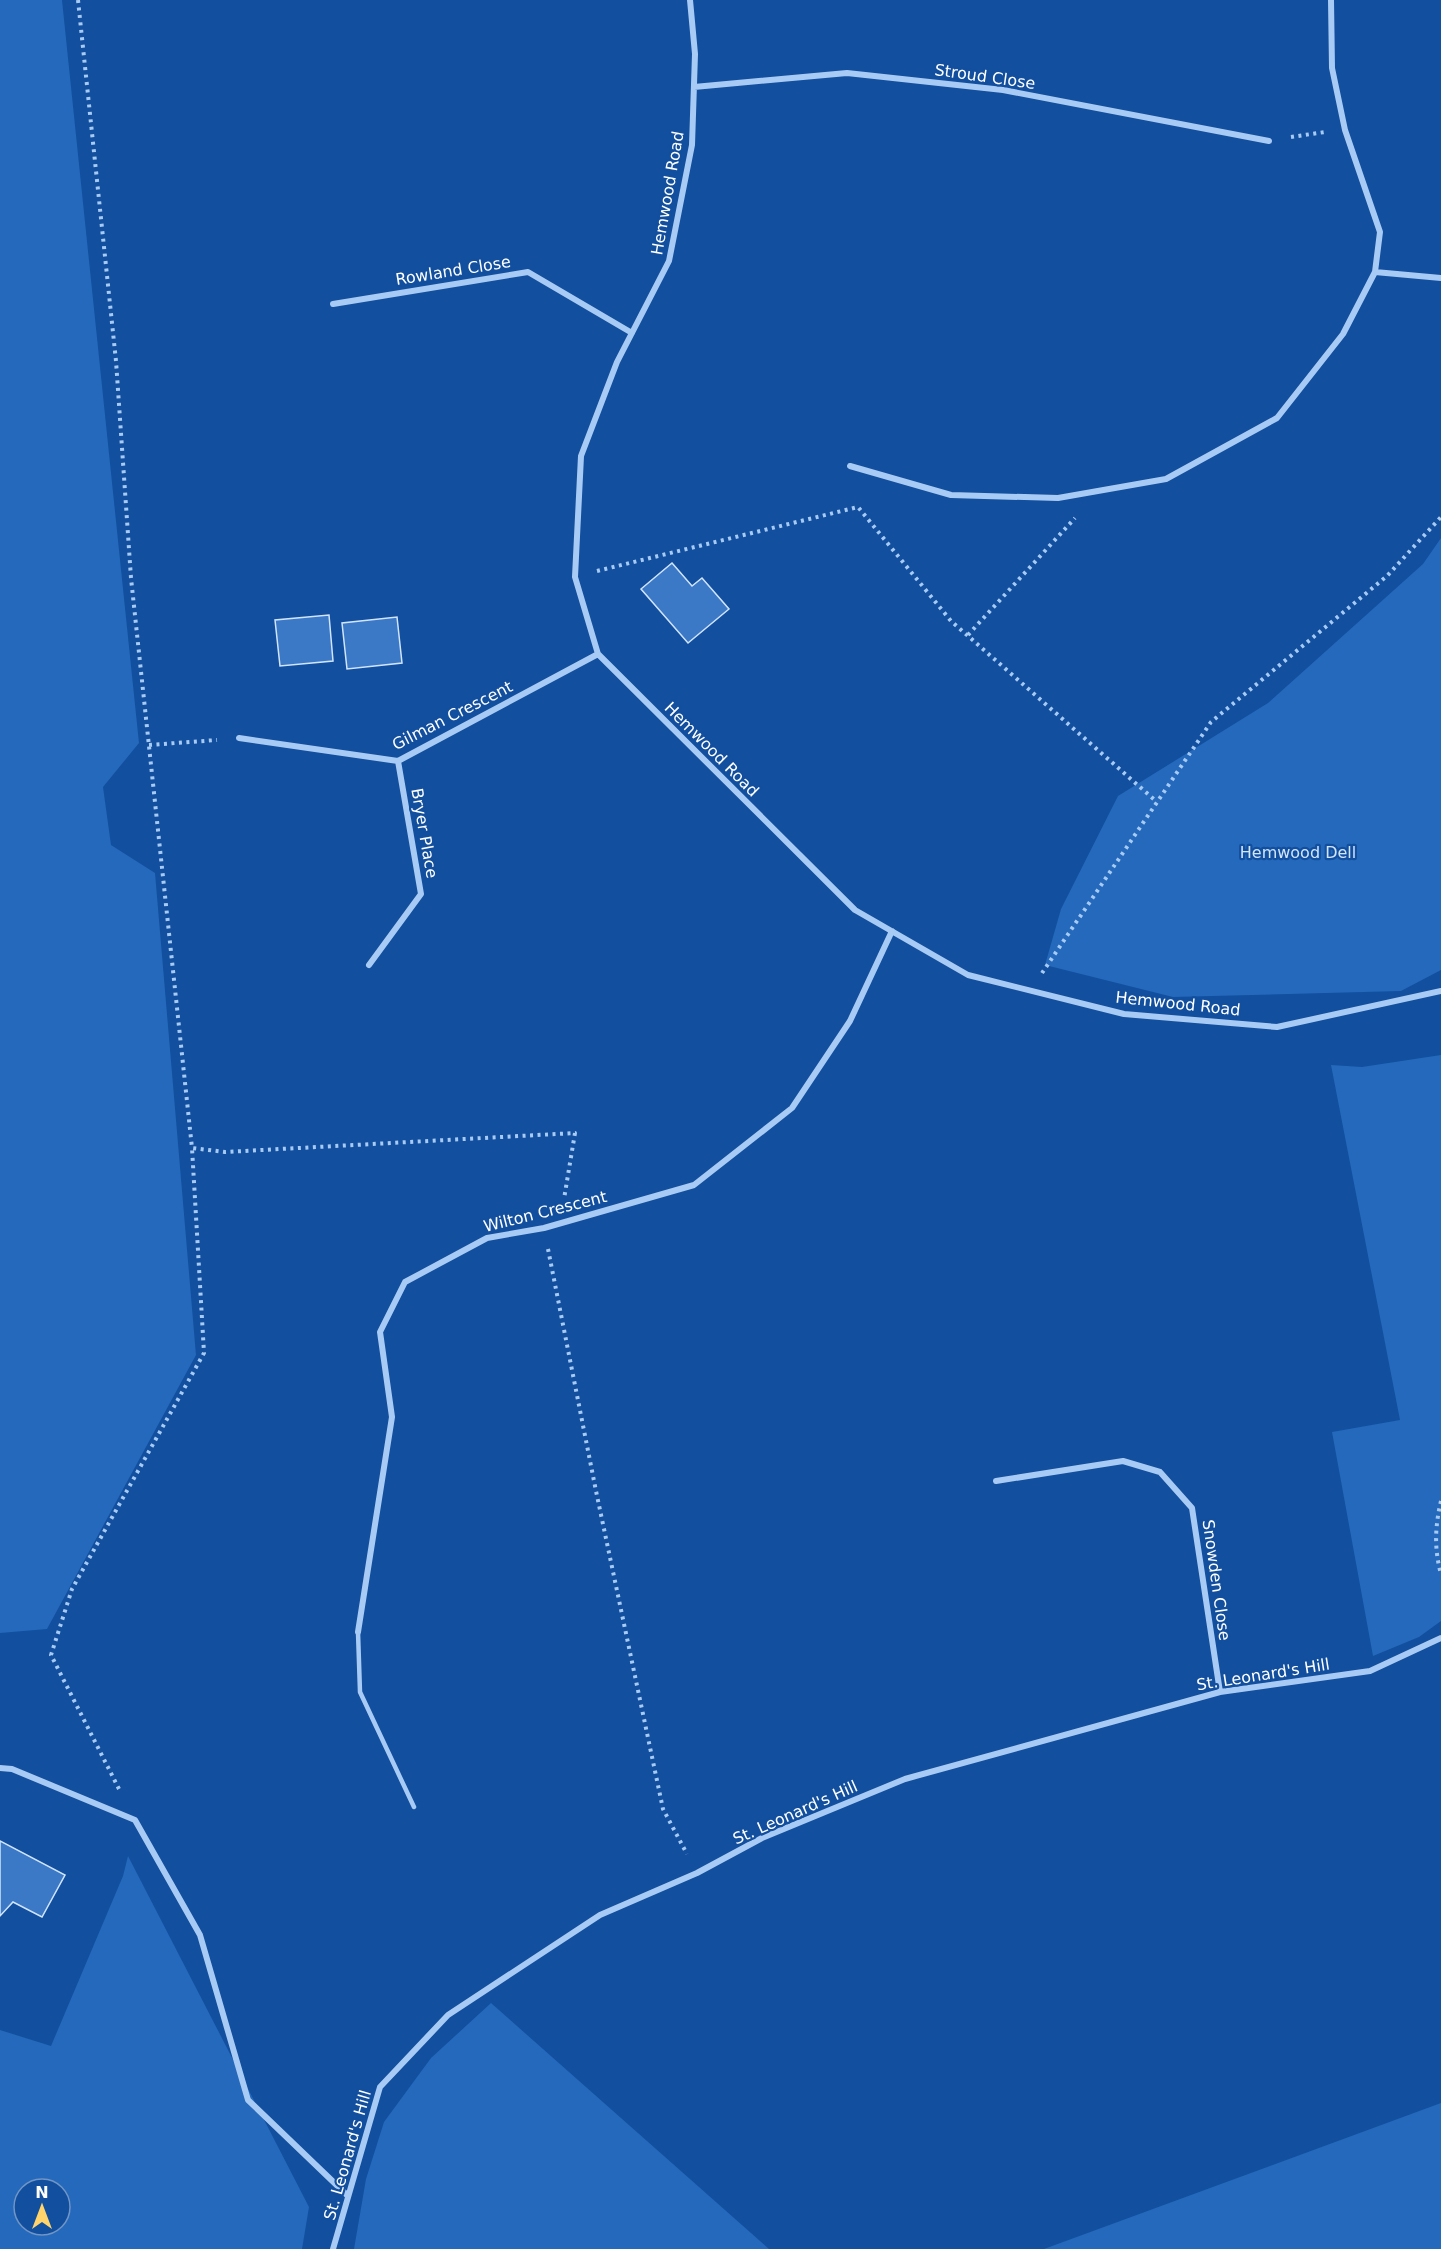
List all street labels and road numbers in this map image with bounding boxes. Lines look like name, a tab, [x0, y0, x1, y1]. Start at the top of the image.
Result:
street label: Stroud Close	[933, 60, 1036, 93]
street label: Hemwood Road	[647, 130, 688, 257]
street label: Rowland Close	[394, 252, 512, 289]
street label: Gilman Crescent	[389, 677, 516, 754]
street label: Hemwood Road	[661, 698, 763, 800]
street label: Bryer Place	[407, 787, 442, 880]
street label: Hemwood Road	[1115, 987, 1241, 1020]
street label: Wilton Crescent	[482, 1187, 609, 1236]
street label: Snowden Close	[1199, 1518, 1234, 1642]
street label: St. Leonard's Hill	[1195, 1655, 1331, 1694]
street label: St. Leonard's Hill	[730, 1776, 860, 1848]
street label: St. Leonard's Hill	[320, 2088, 375, 2222]

